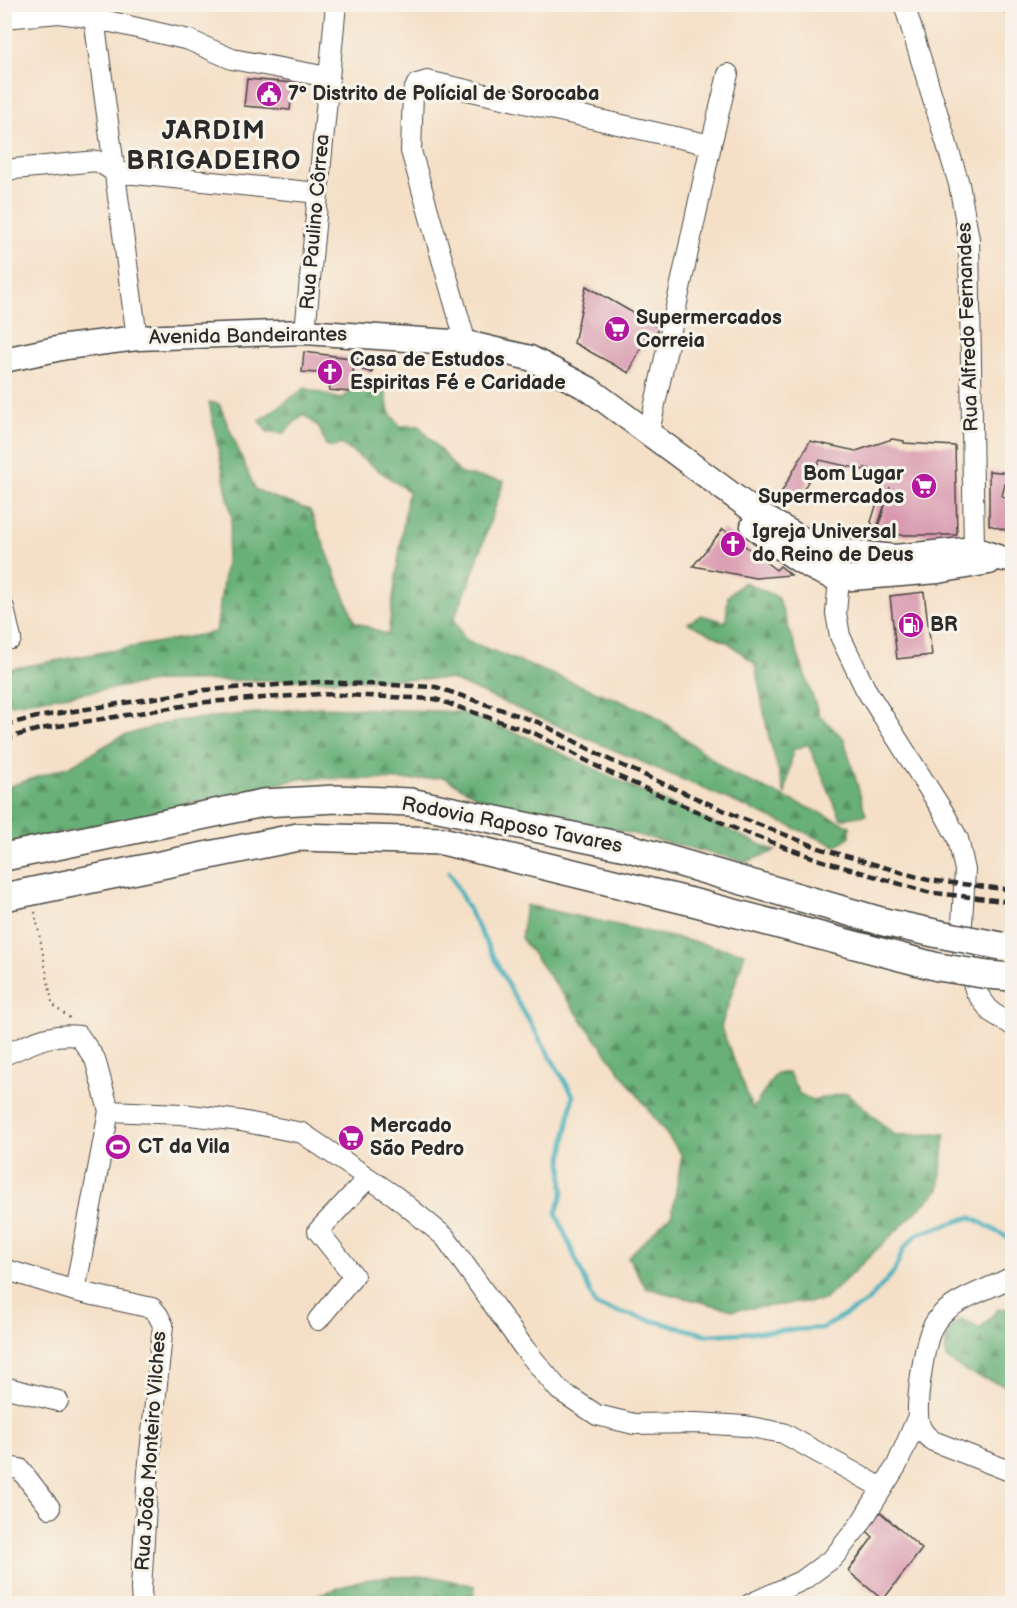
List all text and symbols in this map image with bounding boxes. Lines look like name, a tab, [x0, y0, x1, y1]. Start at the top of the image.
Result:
public building icon: 7º Distrito de Polícial de Sorocaba	[254, 79, 284, 109]
place label: 7º Distrito de Polícial de Sorocaba	[288, 82, 600, 106]
district label: JARDIM BRIGADEIRO	[126, 116, 302, 177]
street label: Rua Paulino Côrrea	[295, 133, 335, 311]
street label: Rua Alfredo Fernandes	[952, 222, 984, 432]
place label: Supermercados Correia	[636, 306, 782, 353]
supermarket icon: Supermercados Correia	[602, 314, 632, 344]
street label: Avenida Bandeirantes	[149, 322, 347, 350]
place label: Casa de Estudos Espiritas Fé e Caridade	[350, 348, 566, 395]
church icon: Casa de Estudos Espiritas Fé e Caridade	[315, 357, 345, 387]
place label: Bom Lugar Supermercados	[758, 462, 905, 509]
supermarket icon: Bom Lugar Supermercados	[909, 471, 939, 501]
place label: Igreja Universal do Reino de Deus	[752, 520, 914, 567]
church icon: Igreja Universal do Reino de Deus	[718, 529, 748, 559]
fuel station icon: BR	[896, 610, 926, 640]
place label: BR	[930, 613, 958, 637]
street label: Rodovia Raposo Tavares	[400, 792, 624, 858]
place label: Mercado São Pedro	[370, 1114, 464, 1161]
supermarket icon: Mercado São Pedro	[336, 1123, 366, 1153]
sports icon: CT da Vila	[103, 1132, 133, 1162]
place label: CT da Vila	[138, 1135, 230, 1159]
street label: Rua João Monteiro Vilches	[131, 1330, 171, 1572]

